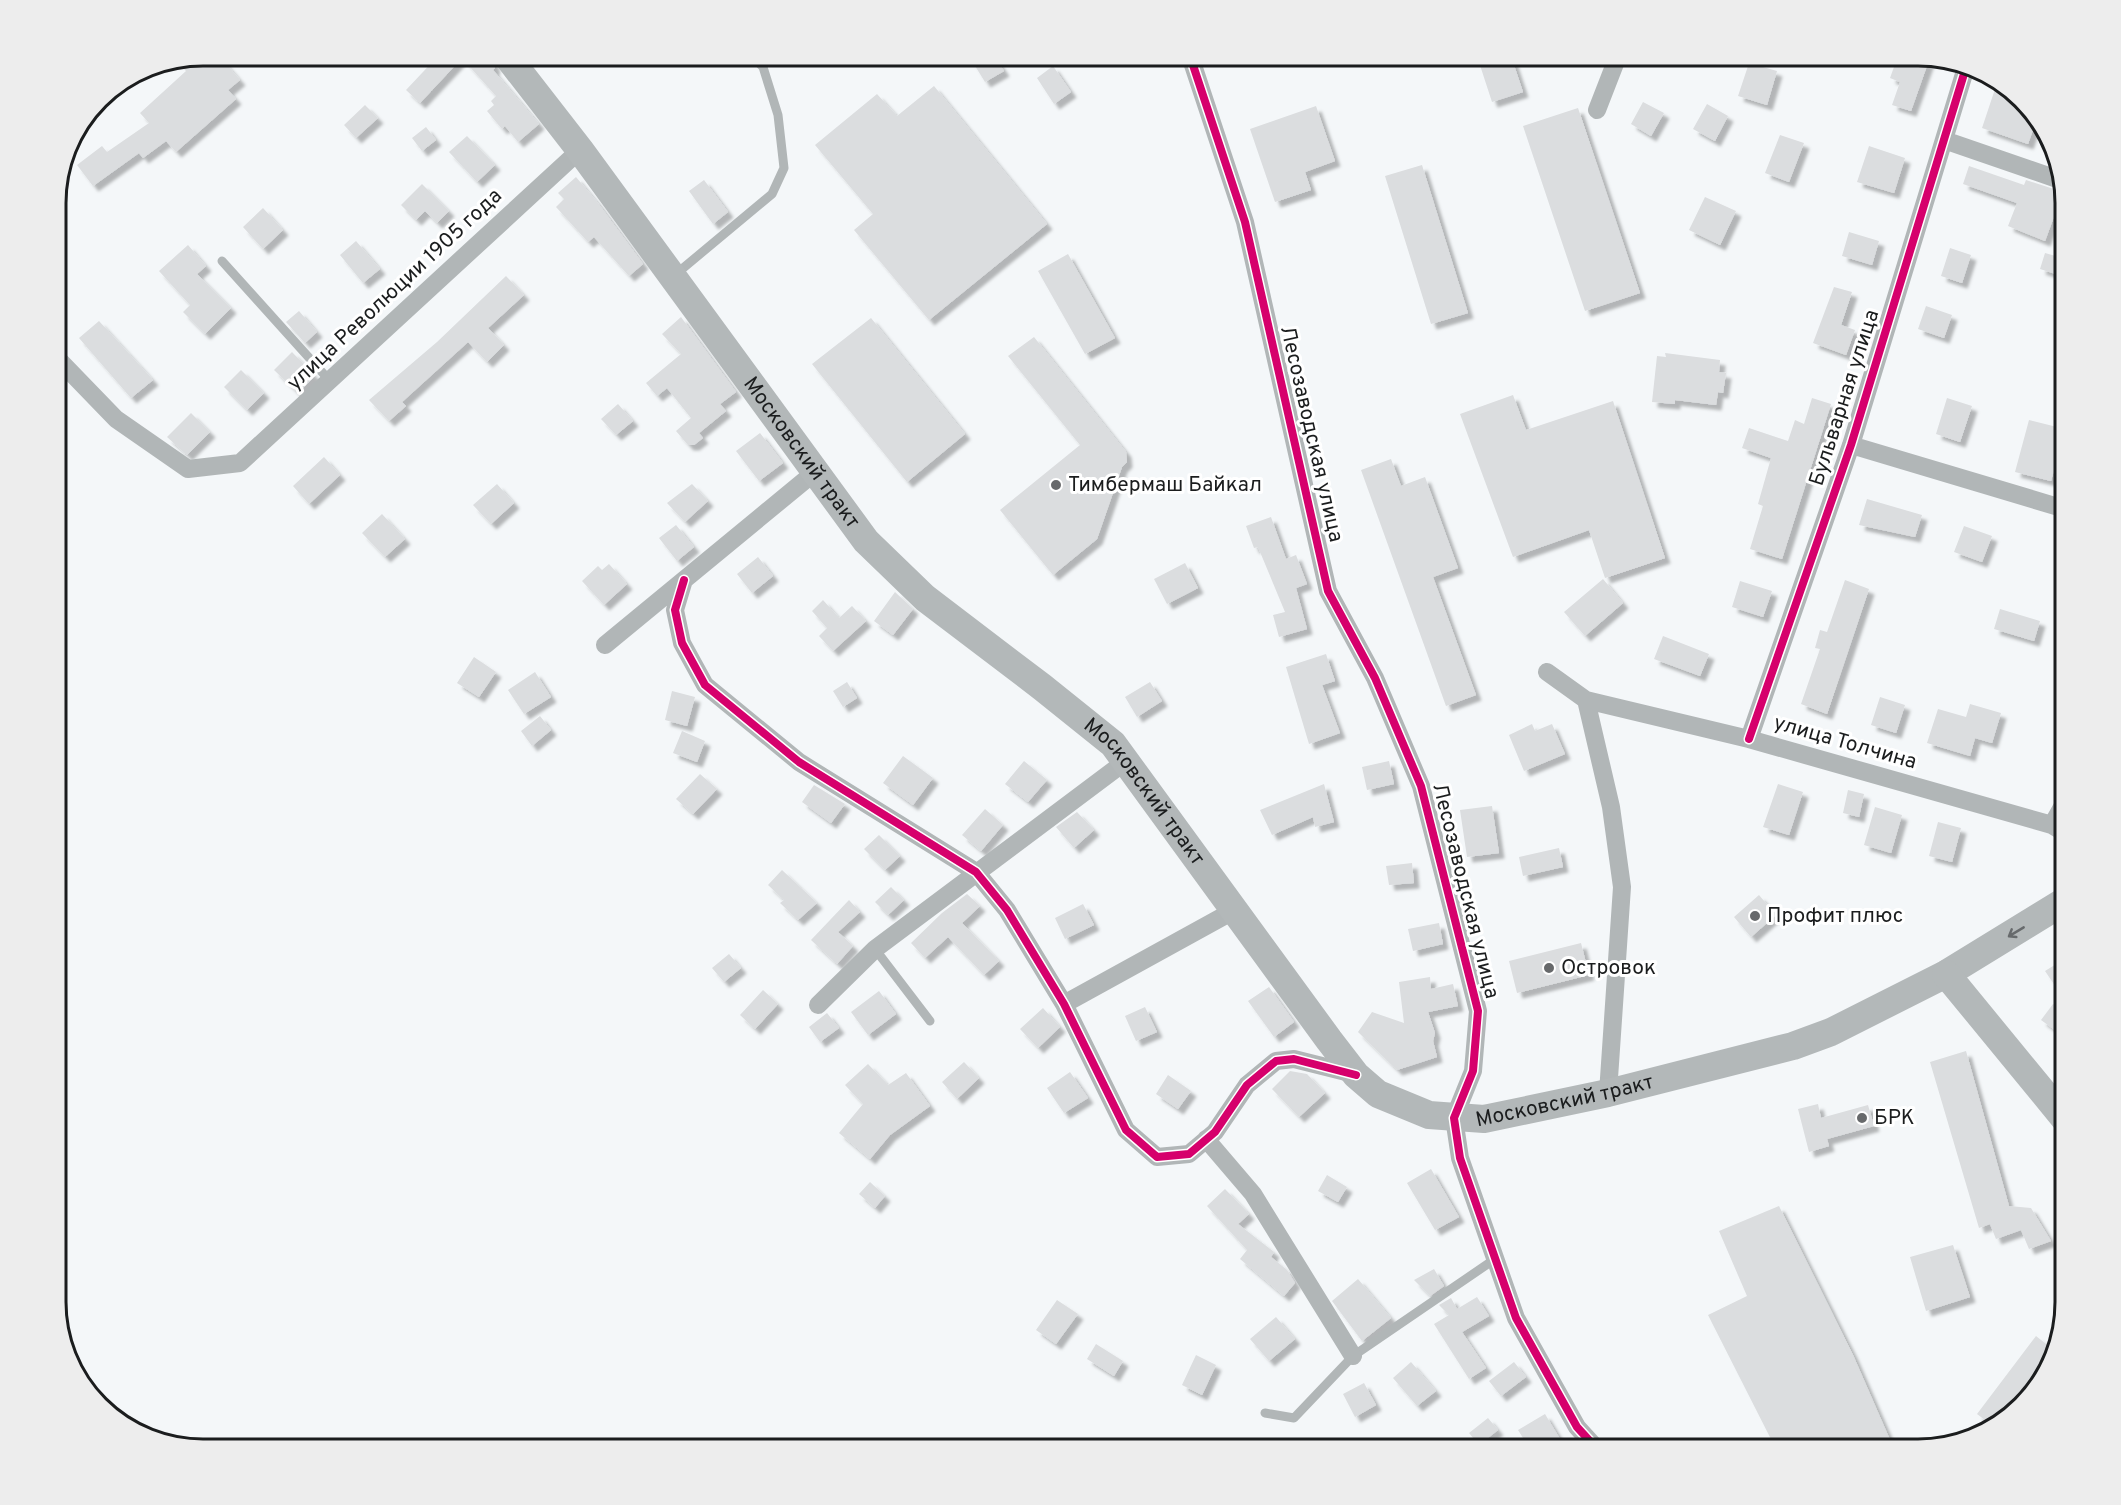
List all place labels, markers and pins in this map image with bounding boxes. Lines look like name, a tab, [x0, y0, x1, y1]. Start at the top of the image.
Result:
place label: Тимбермаш Байкал	[1068, 472, 1262, 499]
marker: Тимбермаш Байкал	[1049, 478, 1063, 492]
place label: Профит плюс	[1767, 903, 1903, 930]
marker: Профит плюс	[1748, 909, 1762, 923]
place label: Островок	[1561, 955, 1656, 982]
marker: Островок	[1542, 961, 1556, 975]
place label: БРК	[1874, 1105, 1915, 1132]
marker: БРК	[1855, 1111, 1869, 1125]

